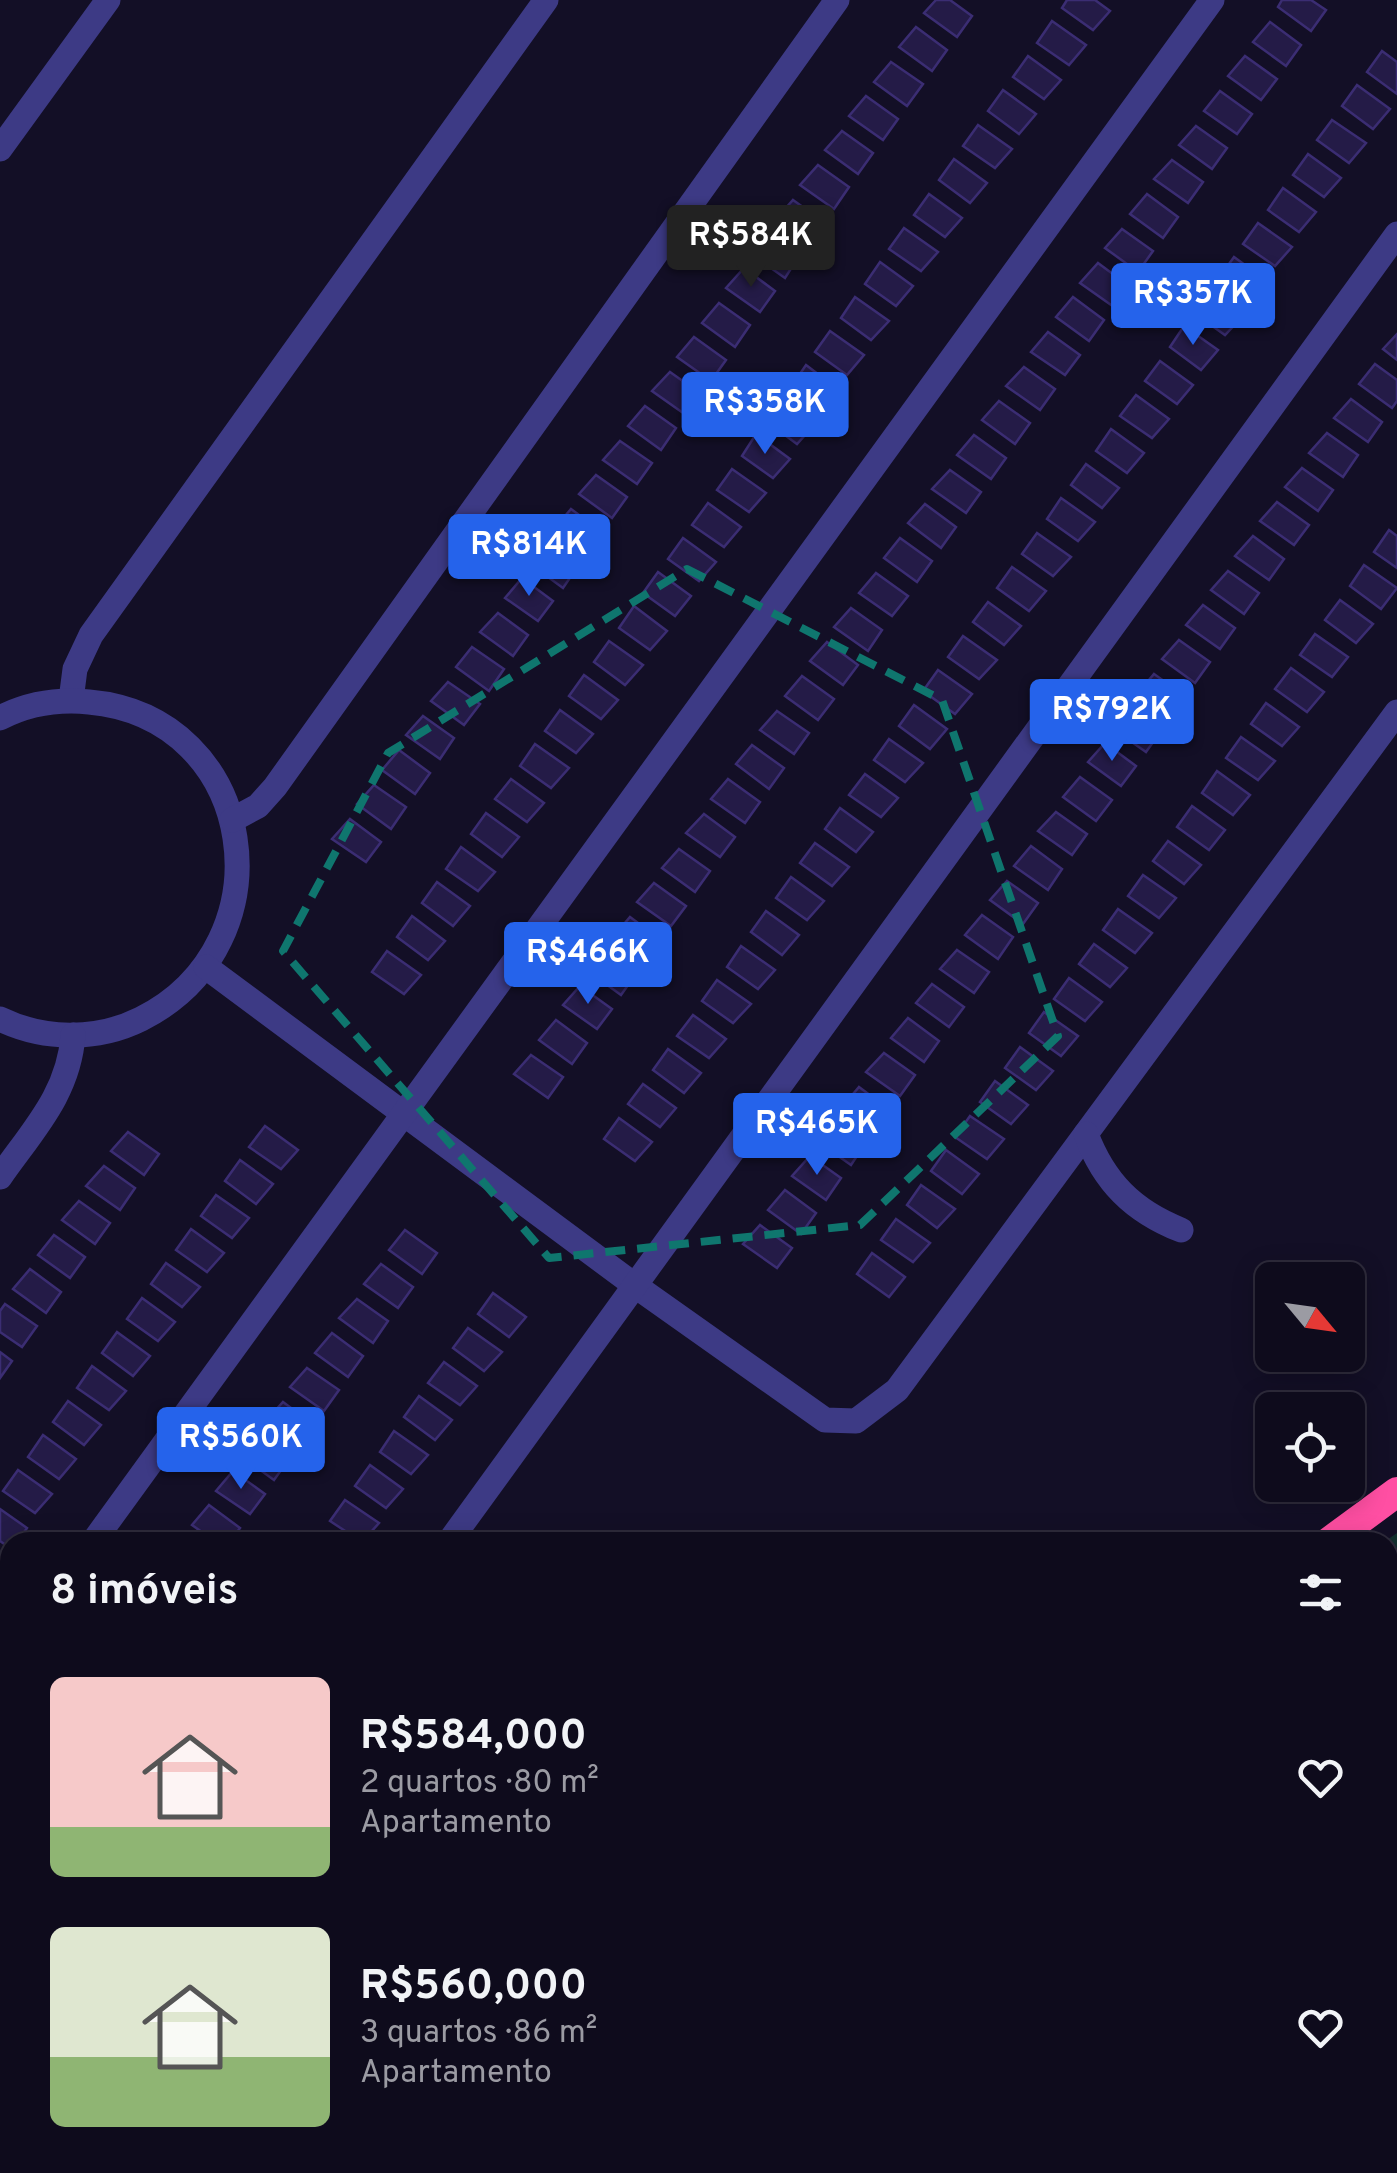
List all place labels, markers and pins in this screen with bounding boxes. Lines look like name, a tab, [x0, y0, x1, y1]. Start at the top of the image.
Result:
pin: R$584K	[670, 205, 832, 290]
pin: R$357K	[1112, 263, 1274, 348]
pin: R$358K	[684, 372, 846, 457]
pin: R$814K	[448, 514, 610, 599]
pin: R$792K	[1031, 679, 1193, 764]
pin: R$466K	[507, 922, 669, 1007]
pin: R$465K	[736, 1093, 898, 1178]
pin: R$560K	[160, 1407, 322, 1492]

